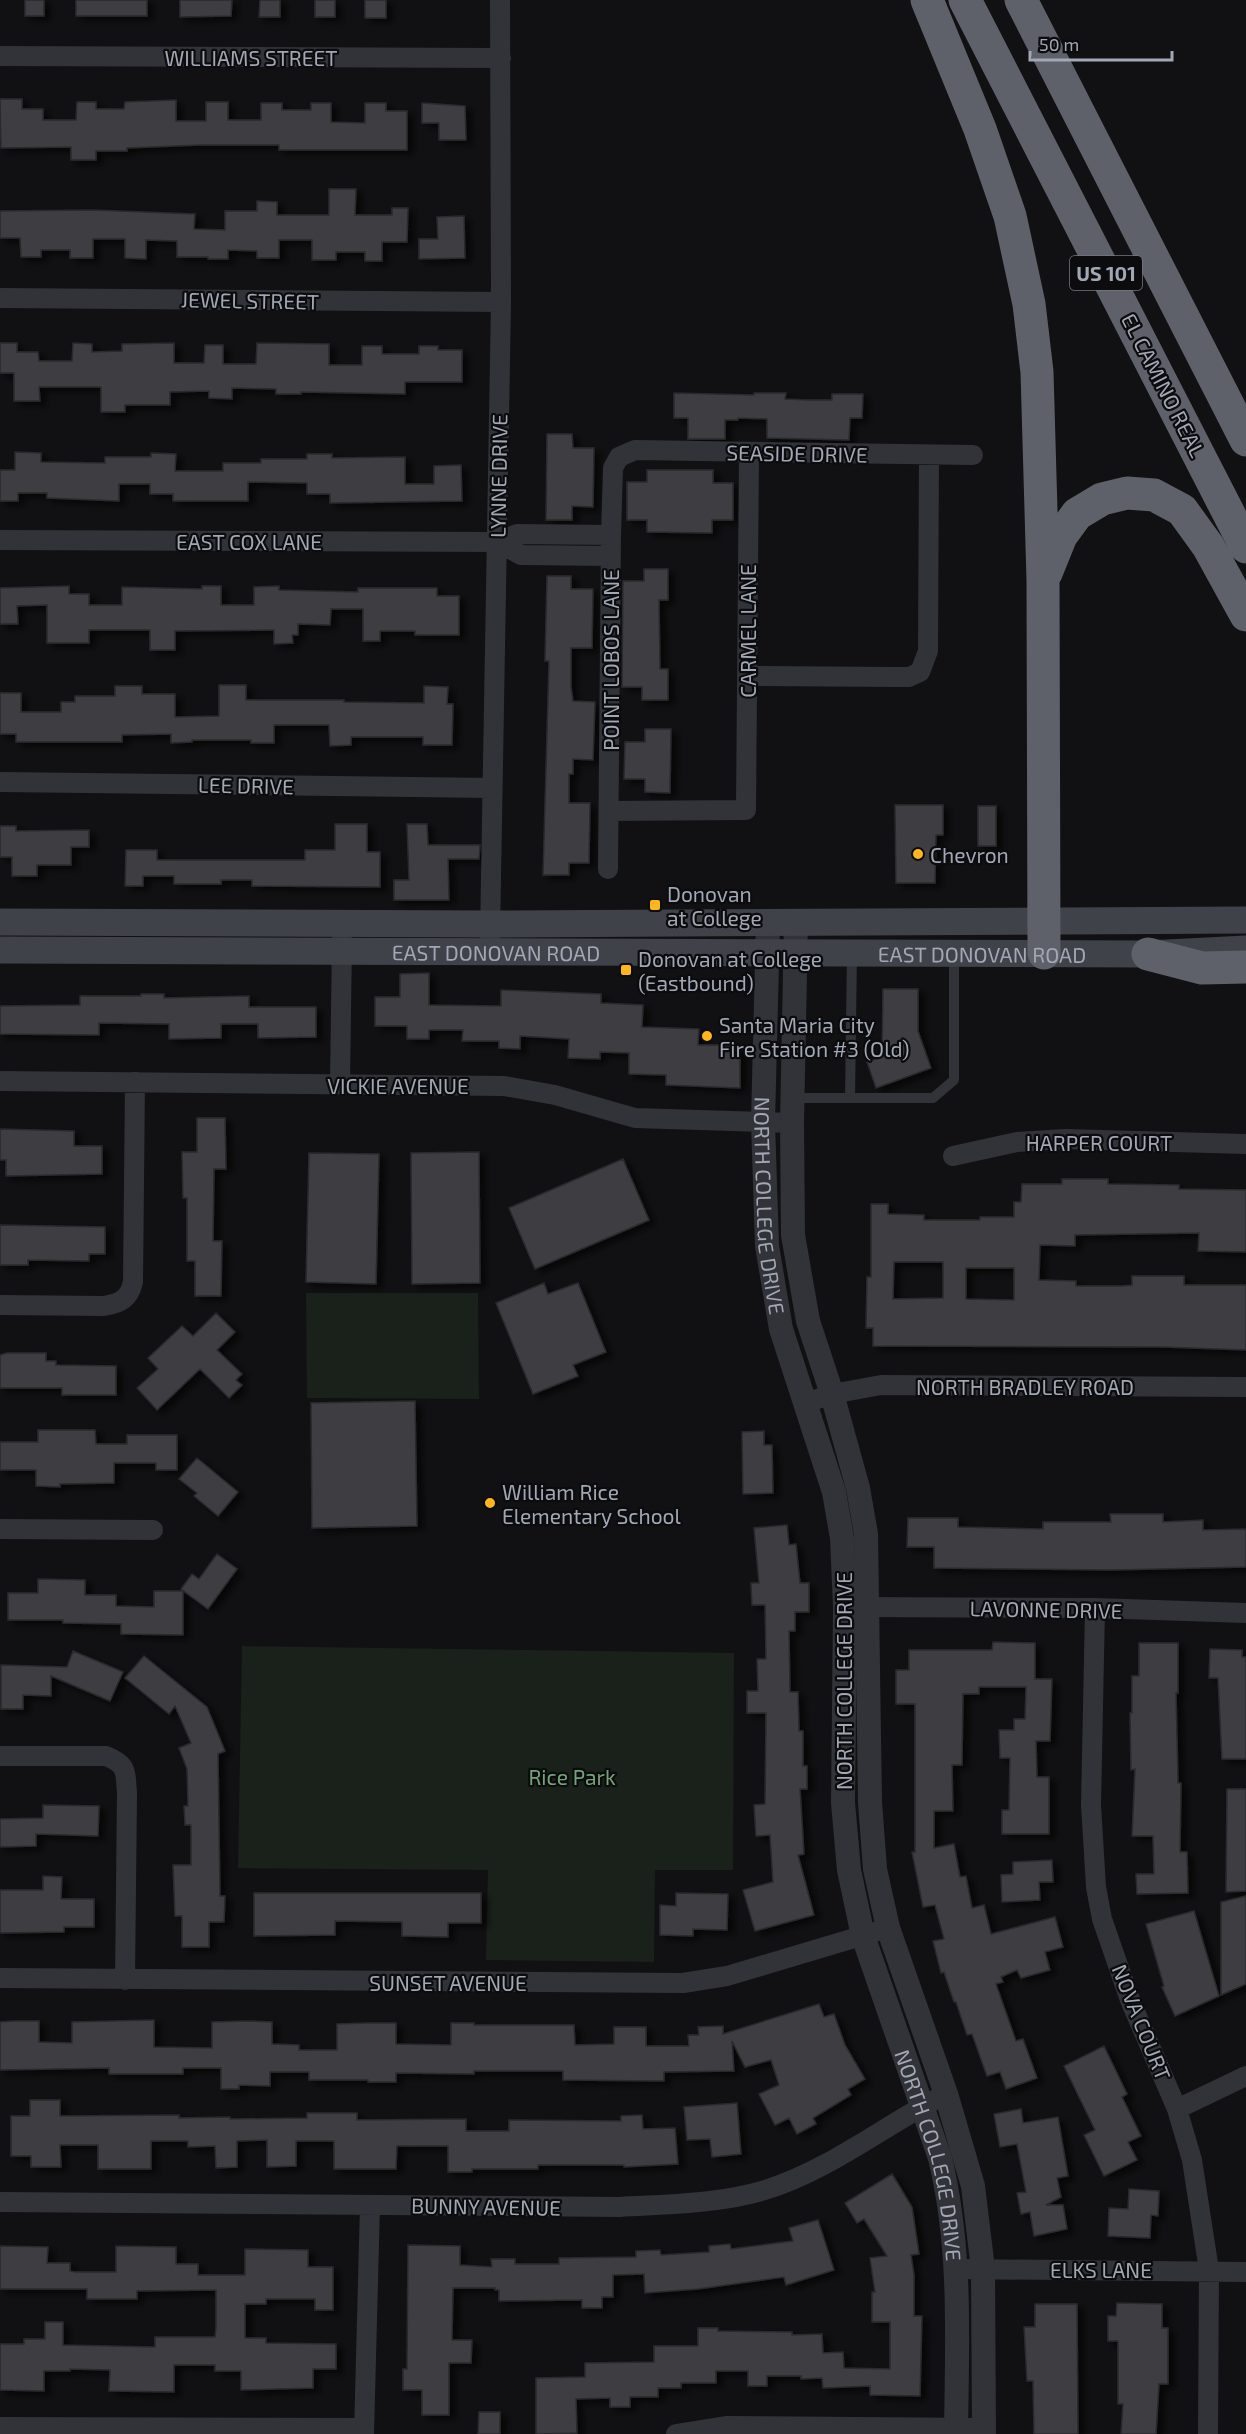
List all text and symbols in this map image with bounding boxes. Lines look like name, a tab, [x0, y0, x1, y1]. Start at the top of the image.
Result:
scale bar	[1030, 24, 1172, 62]
text: 50 m	[1039, 33, 1079, 55]
street label: WILLIAMS STREET	[164, 45, 338, 70]
road number: US 101	[1070, 256, 1142, 290]
street label: JEWEL STREET	[181, 286, 319, 314]
street label: EL CAMINO REAL	[1117, 309, 1211, 461]
street label: LYNNE DRIVE	[484, 414, 512, 538]
street label: SEASIDE DRIVE	[726, 439, 868, 467]
street label: EAST COX LANE	[176, 529, 322, 554]
street label: CARMEL LANE	[735, 564, 760, 698]
street label: POINT LOBOS LANE	[598, 569, 623, 751]
street label: LEE DRIVE	[198, 772, 294, 798]
place label: Chevron	[930, 842, 1009, 867]
marker: Chevron	[911, 847, 925, 861]
place label: Donovan at College	[667, 881, 762, 930]
marker: Donovan at College	[648, 898, 662, 912]
street label: EAST DONOVAN ROAD	[392, 939, 600, 965]
street label: EAST DONOVAN ROAD	[878, 941, 1086, 966]
place label: Donovan at College (Eastbound)	[638, 946, 822, 995]
marker: Donovan at College (Eastbound)	[619, 963, 633, 977]
place label: Santa Maria City Fire Station #3 (Old)	[719, 1012, 910, 1061]
marker: Santa Maria City Fire Station #3 (Old)	[700, 1029, 714, 1043]
street label: VICKIE AVENUE	[327, 1073, 469, 1098]
street label: NORTH COLLEGE DRIVE	[750, 1097, 791, 1316]
street label: HARPER COURT	[1026, 1130, 1172, 1155]
street label: NORTH BRADLEY ROAD	[916, 1374, 1134, 1399]
place label: William Rice Elementary School	[502, 1479, 682, 1528]
marker: William Rice Elementary School	[483, 1496, 497, 1510]
street label: NORTH COLLEGE DRIVE	[831, 1572, 856, 1790]
street label: LAVONNE DRIVE	[969, 1595, 1123, 1623]
park label: Rice Park	[528, 1764, 616, 1789]
street label: NOVA COURT	[1107, 1960, 1177, 2084]
street label: SUNSET AVENUE	[369, 1970, 527, 1995]
street label: NORTH COLLEGE DRIVE	[891, 2046, 967, 2262]
street label: BUNNY AVENUE	[411, 2192, 561, 2220]
street label: ELKS LANE	[1050, 2257, 1152, 2282]

